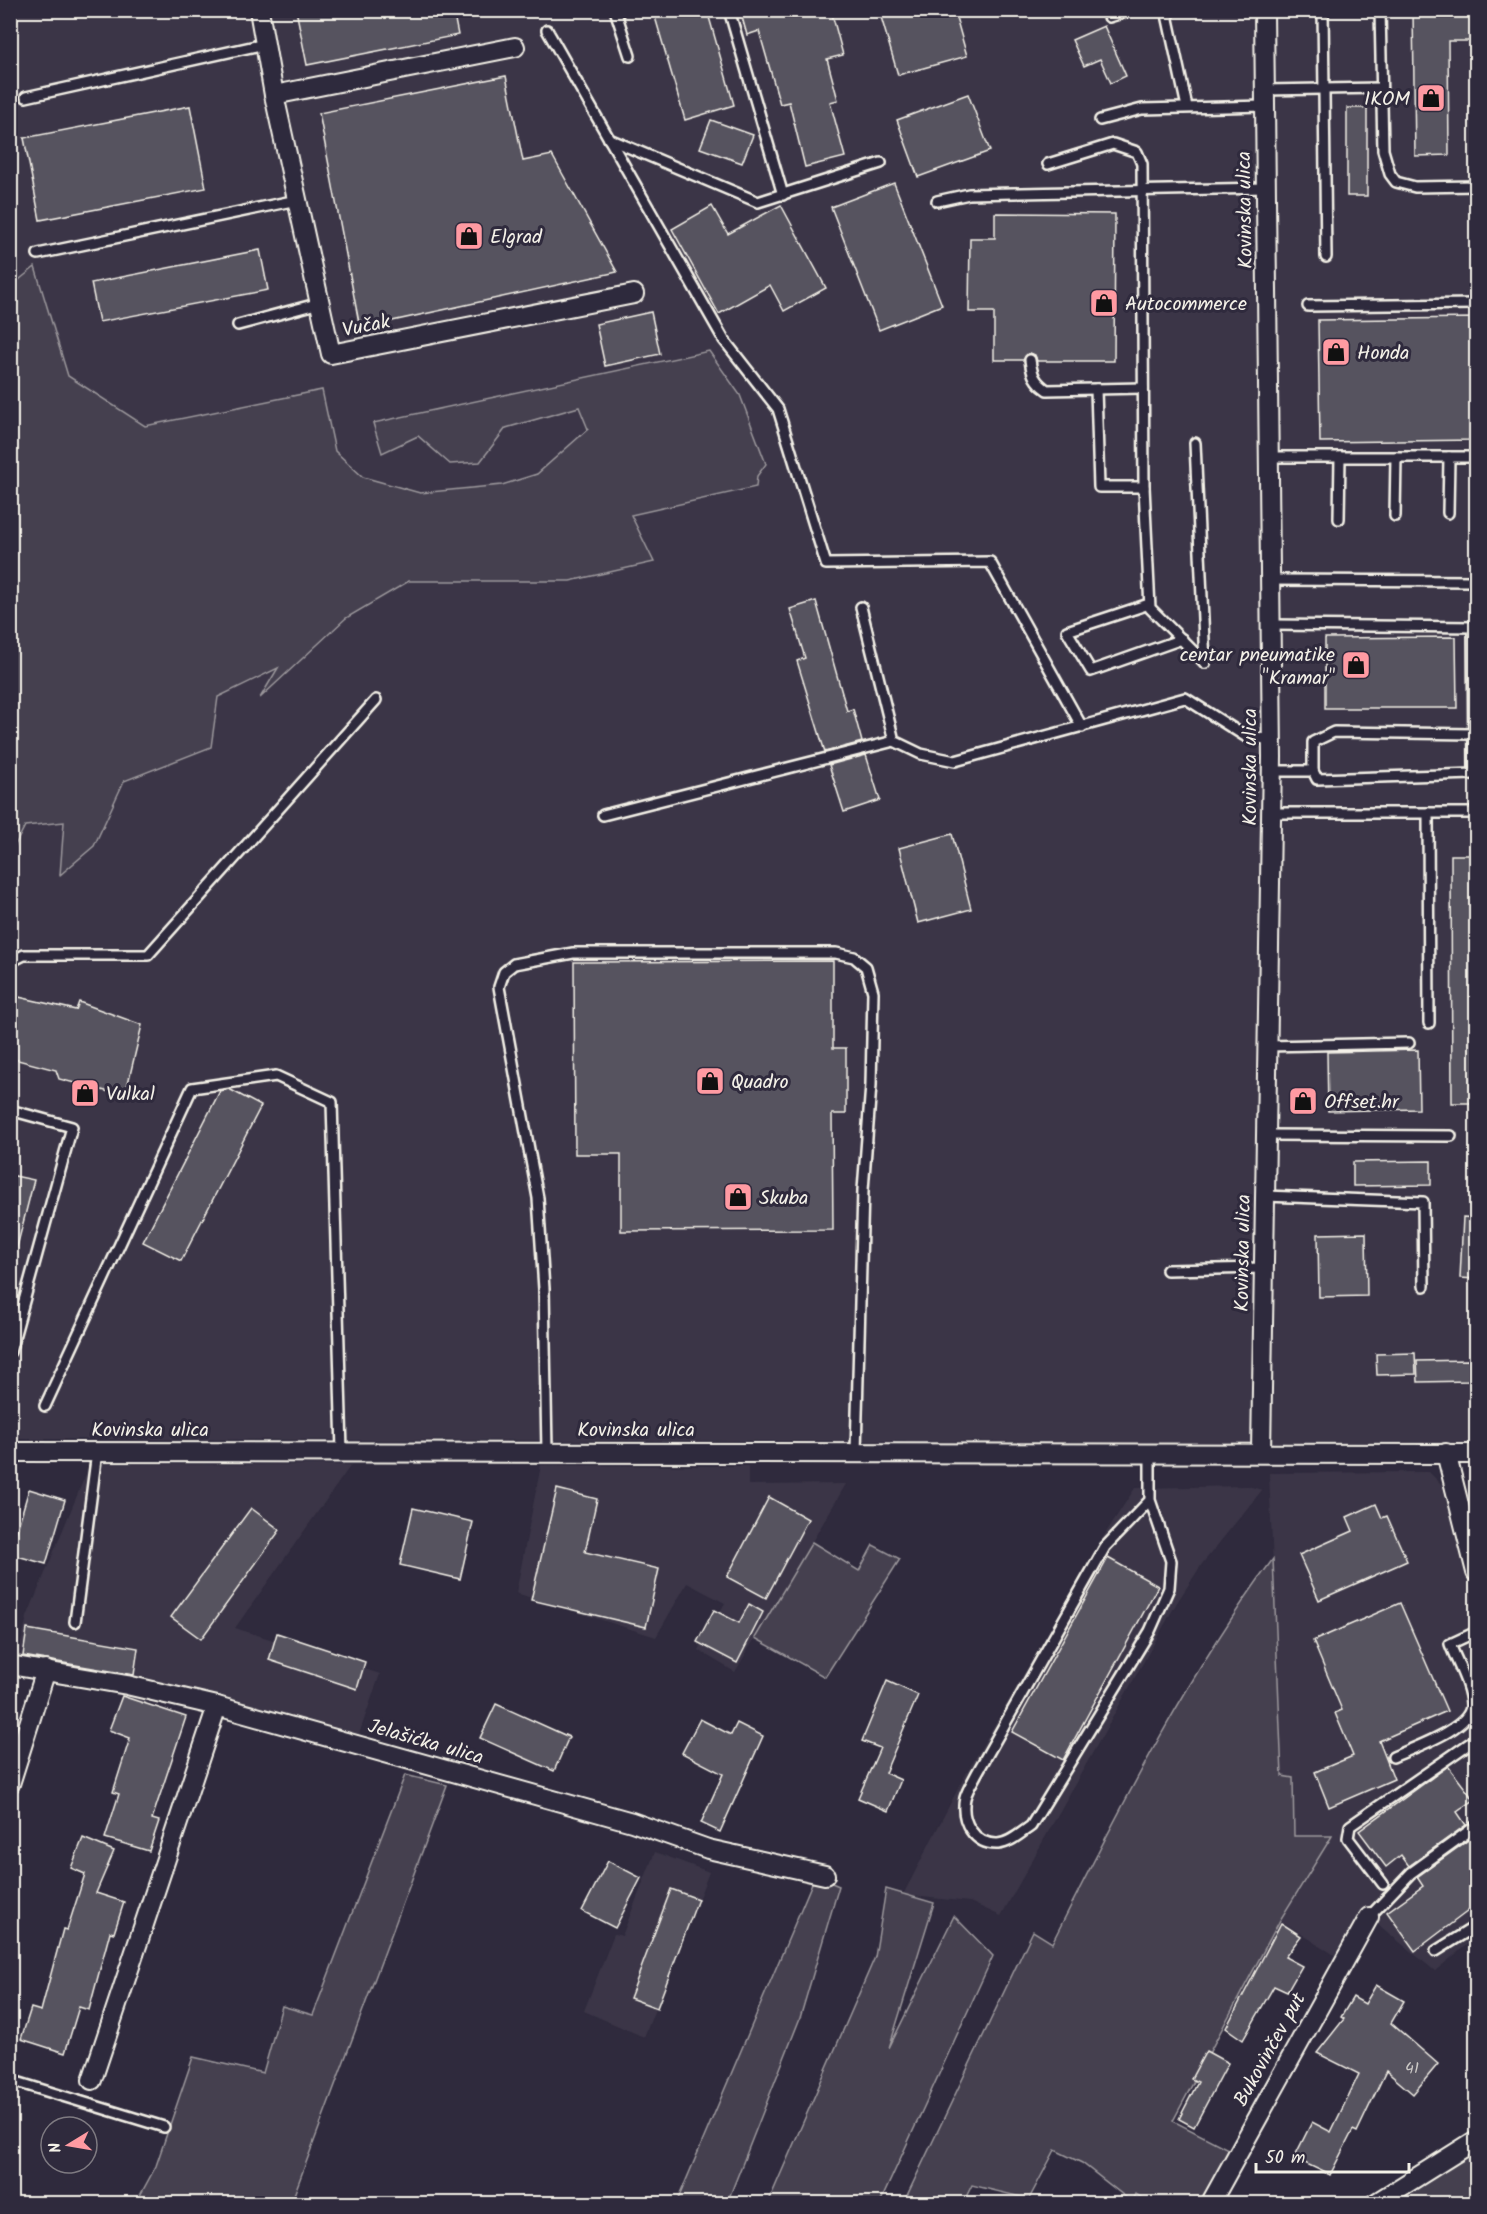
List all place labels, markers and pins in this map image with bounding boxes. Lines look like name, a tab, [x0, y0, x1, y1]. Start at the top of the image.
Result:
shop icon: IKOM	[1415, 82, 1447, 114]
place label: IKOM	[1364, 84, 1410, 116]
shop icon: Elgrad	[453, 220, 485, 252]
place label: Elgrad	[490, 222, 543, 254]
shop icon: Autocommerce	[1088, 287, 1120, 319]
place label: Autocommerce	[1125, 289, 1247, 321]
shop icon: Honda	[1320, 336, 1352, 368]
place label: Honda	[1357, 338, 1409, 370]
place label: centar pneumatike "Kramar"	[1180, 640, 1335, 695]
shop icon: centar pneumatike "Kramar"	[1340, 649, 1372, 681]
shop icon: Quadro	[694, 1065, 726, 1097]
place label: Quadro	[731, 1067, 788, 1099]
shop icon: Vulkal	[69, 1077, 101, 1109]
place label: Vulkal	[106, 1079, 155, 1111]
shop icon: Offset.hr	[1287, 1085, 1319, 1117]
place label: Offset.hr	[1324, 1087, 1400, 1119]
shop icon: Skuba	[722, 1181, 754, 1213]
place label: Skuba	[759, 1183, 809, 1215]

